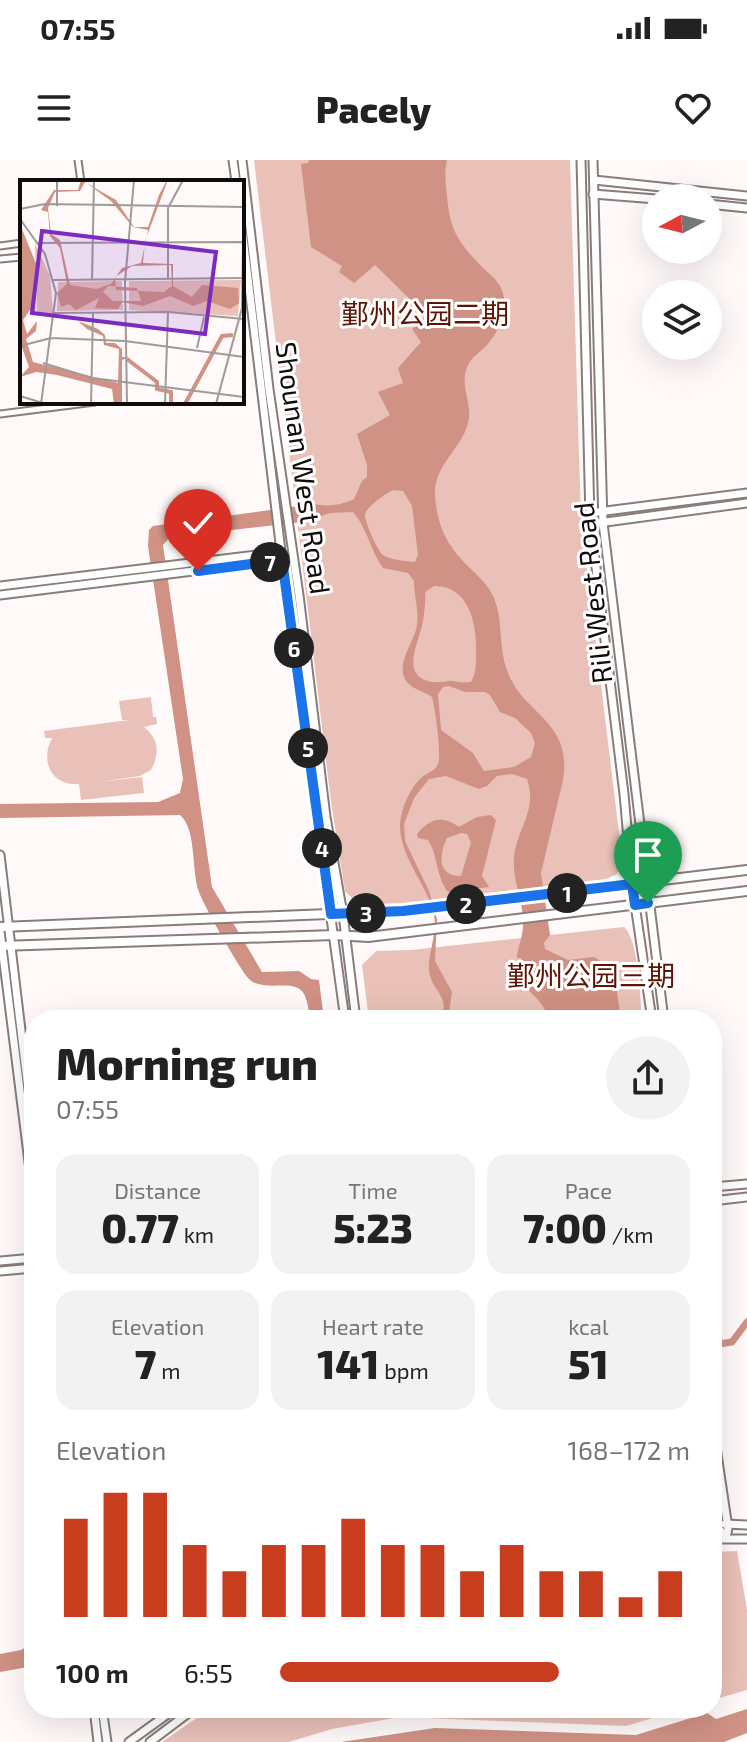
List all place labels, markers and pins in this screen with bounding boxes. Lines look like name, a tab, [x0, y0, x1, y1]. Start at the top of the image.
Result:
pin	[164, 489, 232, 571]
pin: 7	[250, 542, 290, 582]
pin: 6	[274, 628, 314, 668]
pin: 5	[288, 728, 328, 768]
pin	[614, 821, 682, 903]
pin: 4	[302, 828, 342, 868]
pin: 1	[547, 873, 587, 913]
pin: 2	[446, 884, 486, 924]
pin: 3	[346, 893, 386, 933]

